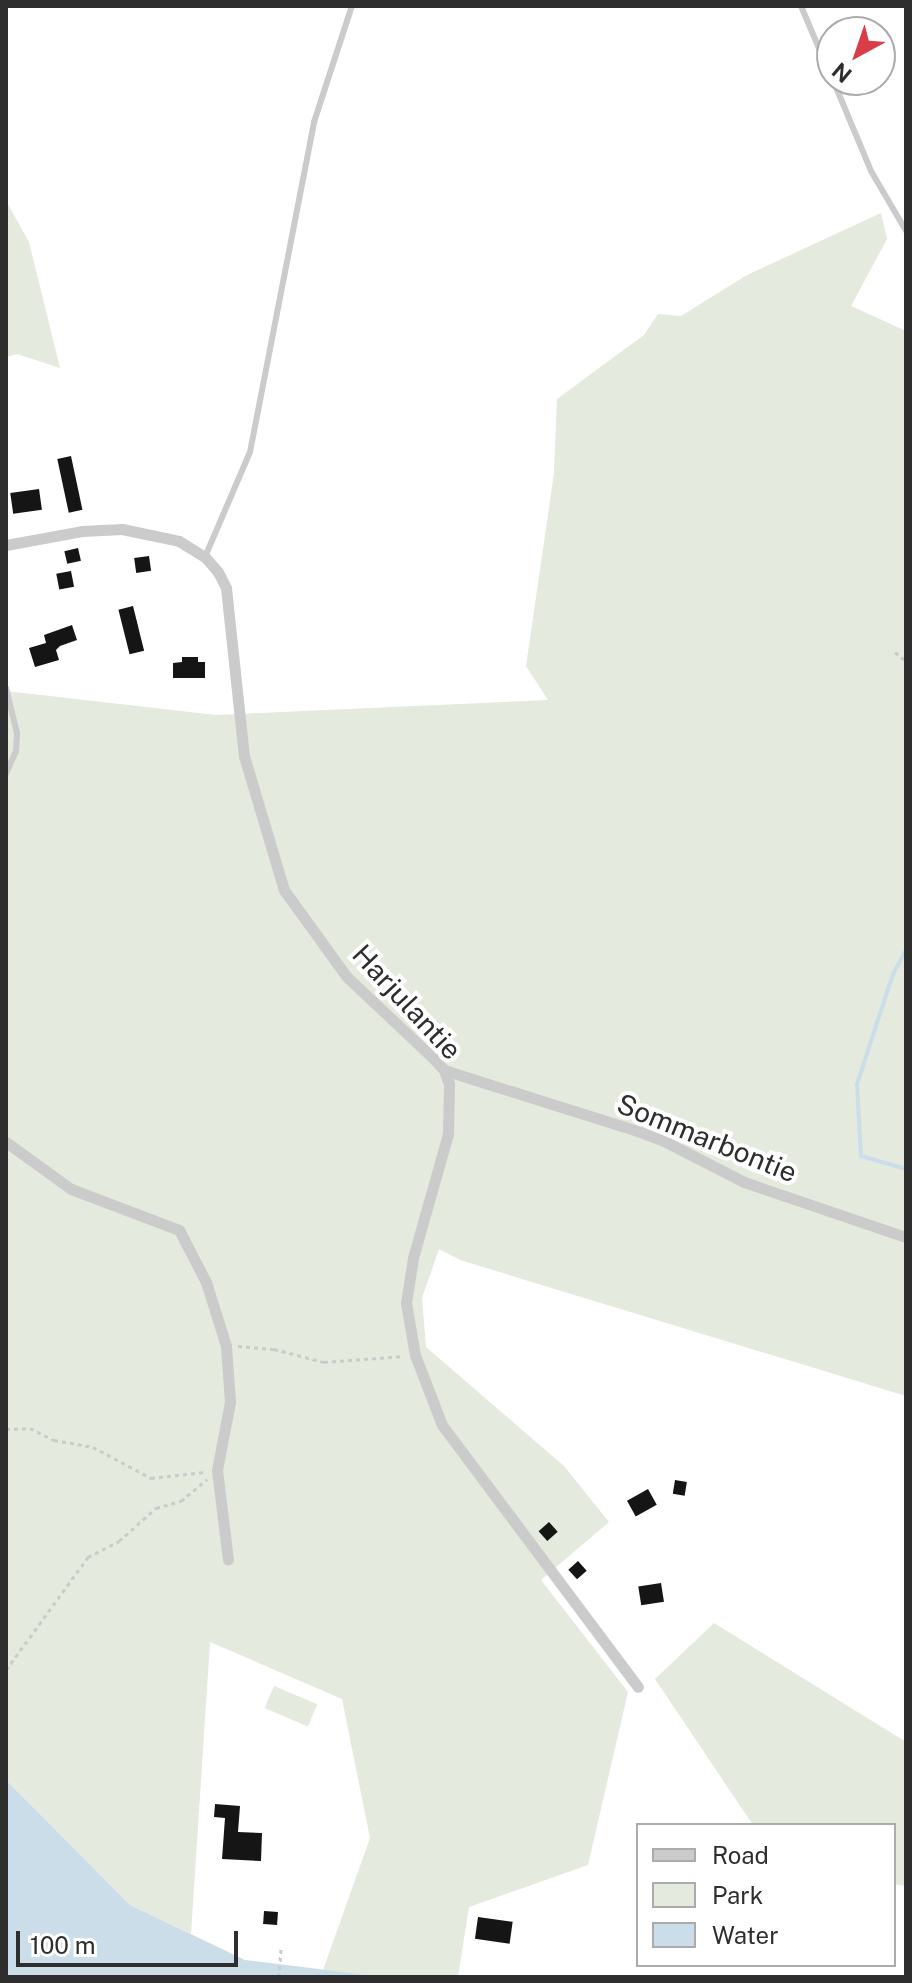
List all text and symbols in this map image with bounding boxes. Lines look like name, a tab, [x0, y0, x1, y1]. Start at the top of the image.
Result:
north arrow	[816, 16, 896, 96]
text: N	[827, 57, 857, 88]
street label: Harjulantie	[345, 938, 469, 1066]
street label: Sommarbontie	[612, 1087, 802, 1189]
legend	[636, 1823, 896, 1967]
text: Road	[712, 1841, 769, 1869]
text: Park	[712, 1881, 763, 1909]
scale bar	[20, 1915, 242, 1965]
text: Water	[712, 1921, 779, 1949]
text: 100 m	[30, 1931, 96, 1959]

